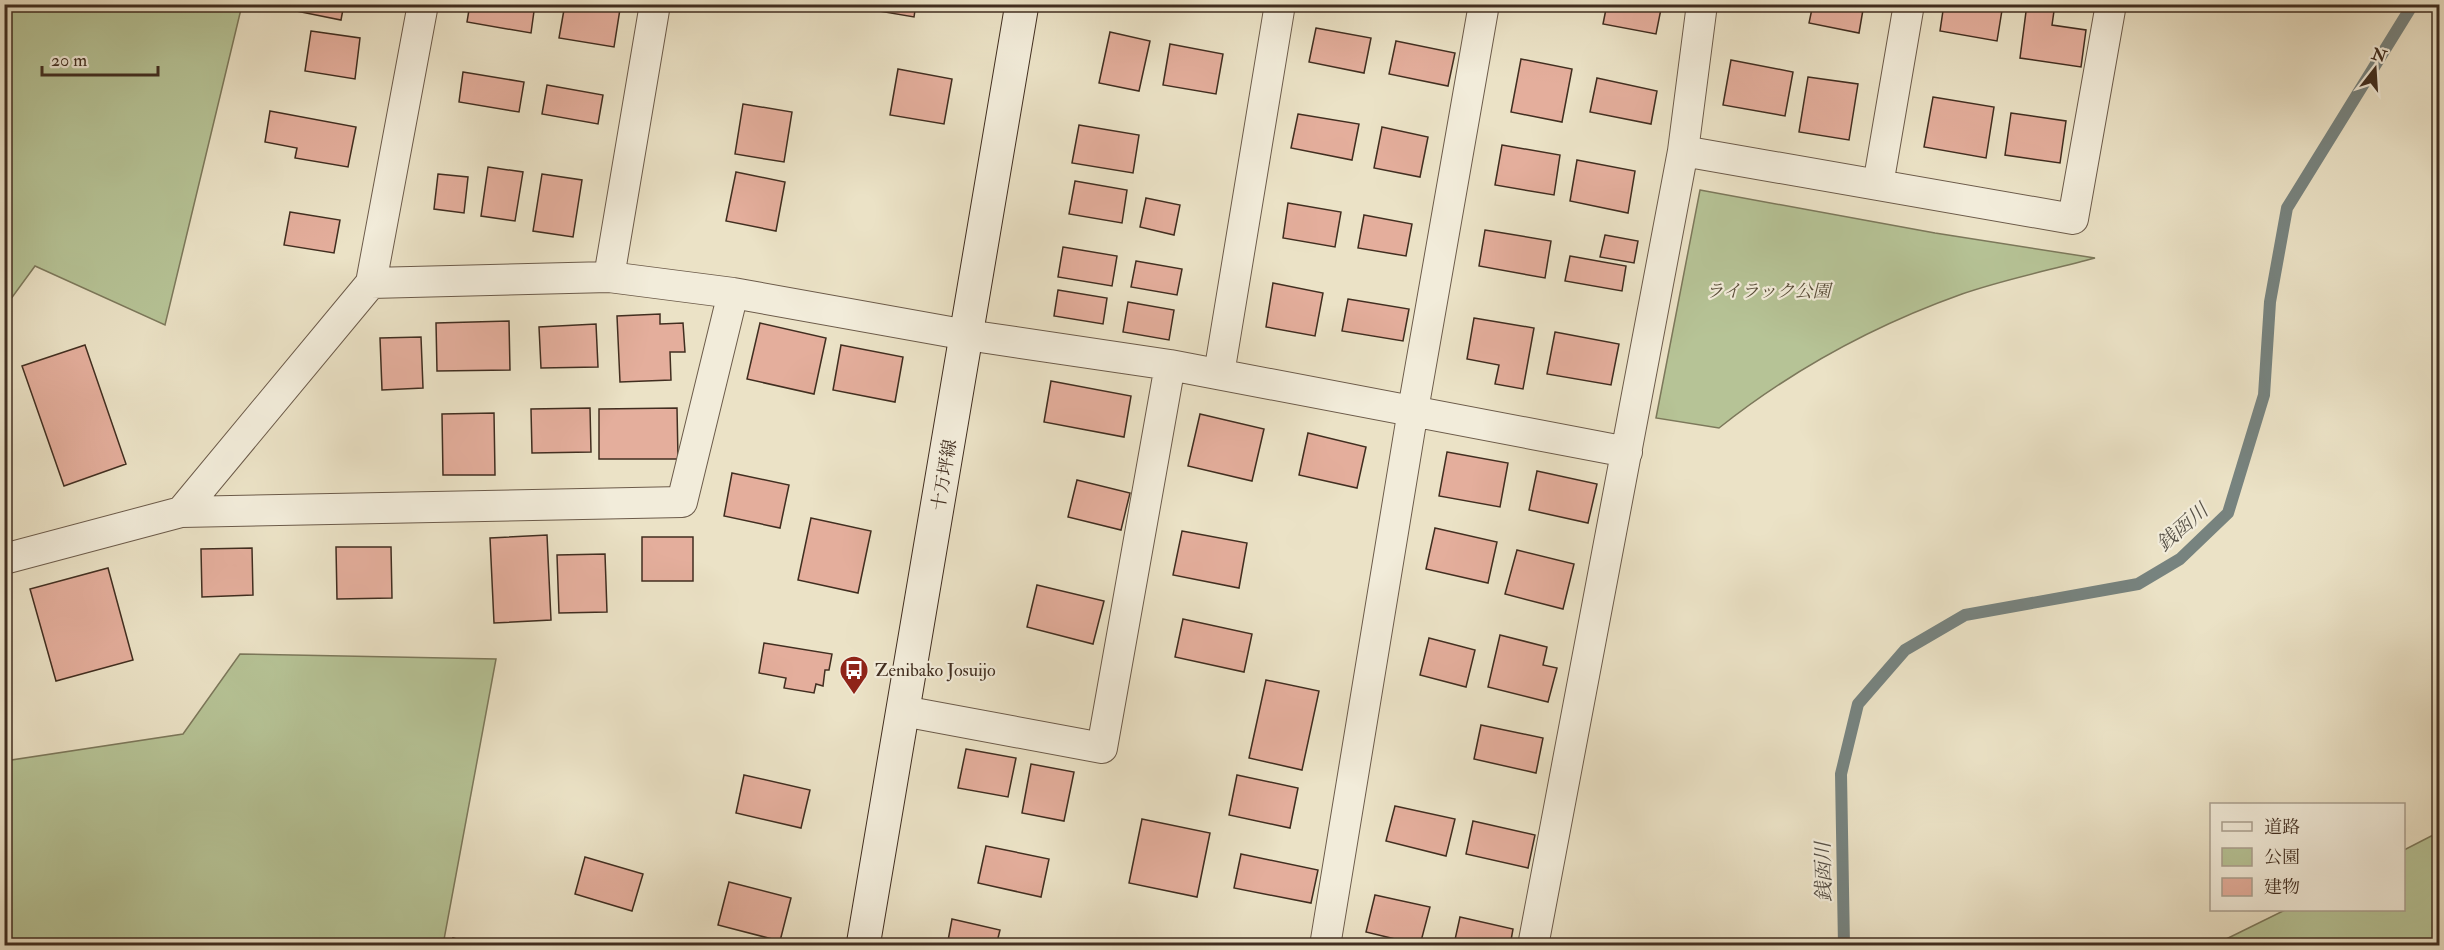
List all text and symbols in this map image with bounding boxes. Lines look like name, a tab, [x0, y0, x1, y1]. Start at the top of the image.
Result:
scale bar	[42, 39, 158, 77]
north arrow	[2345, 39, 2405, 99]
text: N	[2368, 44, 2390, 67]
text: 20 m	[51, 49, 87, 72]
park label: ライラック公園	[1705, 280, 1834, 303]
street label: 十万坪線	[927, 438, 962, 513]
water label: 銭函川	[2151, 497, 2215, 556]
bus stop icon: Zenibako Josuijo	[838, 654, 870, 696]
place label: Zenibako Josuijo	[875, 659, 996, 682]
legend	[2210, 803, 2405, 911]
text: 道路	[2264, 816, 2300, 839]
water label: 銭函川	[1810, 840, 1837, 902]
text: 公園	[2264, 846, 2300, 869]
text: 建物	[2264, 876, 2300, 899]

